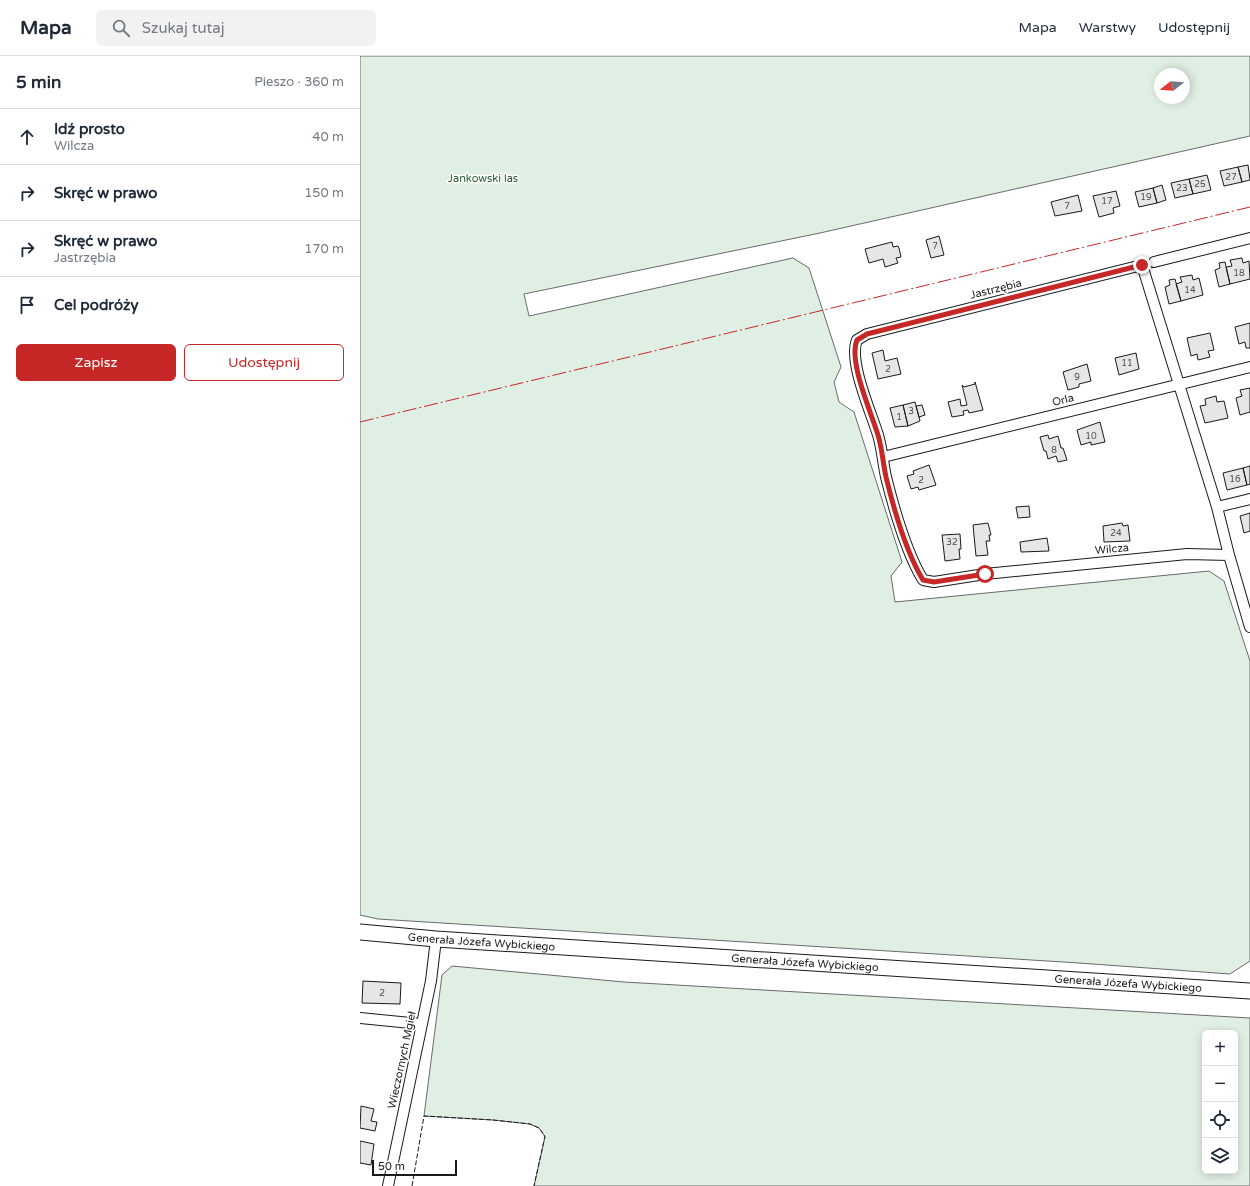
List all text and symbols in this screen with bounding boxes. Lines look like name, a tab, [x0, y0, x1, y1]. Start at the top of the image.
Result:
search box	[96, 10, 376, 46]
text: Mapa	[20, 17, 72, 39]
icon: search	[110, 17, 132, 39]
text: Szukaj tutaj	[142, 19, 225, 37]
text: Mapa	[1019, 19, 1057, 36]
text: Warstwy	[1079, 19, 1136, 36]
text: Udostępnij	[1158, 19, 1230, 36]
north arrow	[1154, 68, 1190, 104]
text: 5 min	[16, 72, 61, 93]
text: Pieszo · 360 m	[254, 74, 344, 90]
text: Idź prosto	[54, 120, 125, 138]
icon: ahead	[16, 126, 38, 148]
text: 40 m	[312, 129, 344, 145]
text: Wilcza	[54, 138, 94, 154]
park label: Jankowski las	[448, 172, 518, 185]
house number: 27	[1225, 172, 1237, 183]
house number: 25	[1194, 179, 1206, 190]
icon: right	[16, 182, 38, 204]
house number: 23	[1176, 183, 1188, 194]
text: Skręć w prawo	[54, 184, 157, 202]
text: 150 m	[304, 185, 344, 201]
house number: 19	[1140, 192, 1152, 203]
house number: 17	[1101, 196, 1113, 207]
house number: 7	[1064, 201, 1070, 212]
text: Skręć w prawo	[54, 232, 157, 250]
icon: right	[16, 238, 38, 260]
text: 170 m	[304, 241, 344, 257]
house number: 7	[932, 241, 938, 252]
text: Jastrzębia	[54, 250, 116, 266]
route end	[1133, 256, 1151, 274]
house number: 18	[1233, 268, 1245, 279]
street label: Jastrzębia	[969, 276, 1023, 302]
house number: 14	[1184, 285, 1196, 296]
icon: arrive	[16, 294, 38, 316]
text: Cel podróży	[54, 296, 139, 314]
button: Zapisz	[16, 344, 176, 381]
button: Udostępnij	[184, 344, 344, 381]
house number: 11	[1121, 358, 1133, 369]
house number: 2	[885, 364, 891, 375]
house number: 9	[1074, 372, 1080, 383]
street label: Orla	[1051, 391, 1075, 409]
house number: 3	[908, 406, 914, 417]
house number: 1	[896, 412, 902, 423]
house number: 10	[1085, 431, 1097, 442]
house number: 8	[1051, 445, 1057, 456]
house number: 16	[1229, 474, 1241, 485]
house number: 2	[918, 475, 924, 486]
house number: 24	[1110, 528, 1122, 539]
house number: 32	[946, 537, 958, 548]
street label: Wilcza	[1094, 541, 1130, 557]
route start	[976, 565, 994, 583]
street label: Generała Józefa Wybickiego	[407, 930, 556, 953]
street label: Generała Józefa Wybickiego	[731, 951, 879, 974]
street label: Generała Józefa Wybickiego	[1054, 972, 1203, 994]
house number: 2	[379, 988, 385, 999]
street label: Wieczornych Mgieł	[385, 1010, 419, 1110]
map controls	[1202, 1030, 1238, 1174]
button: +	[1202, 1030, 1238, 1066]
button: −	[1202, 1066, 1238, 1102]
button: locate	[1202, 1102, 1238, 1138]
button: layers	[1202, 1138, 1238, 1174]
scale bar	[372, 1158, 457, 1177]
text: 50 m	[378, 1160, 405, 1173]

